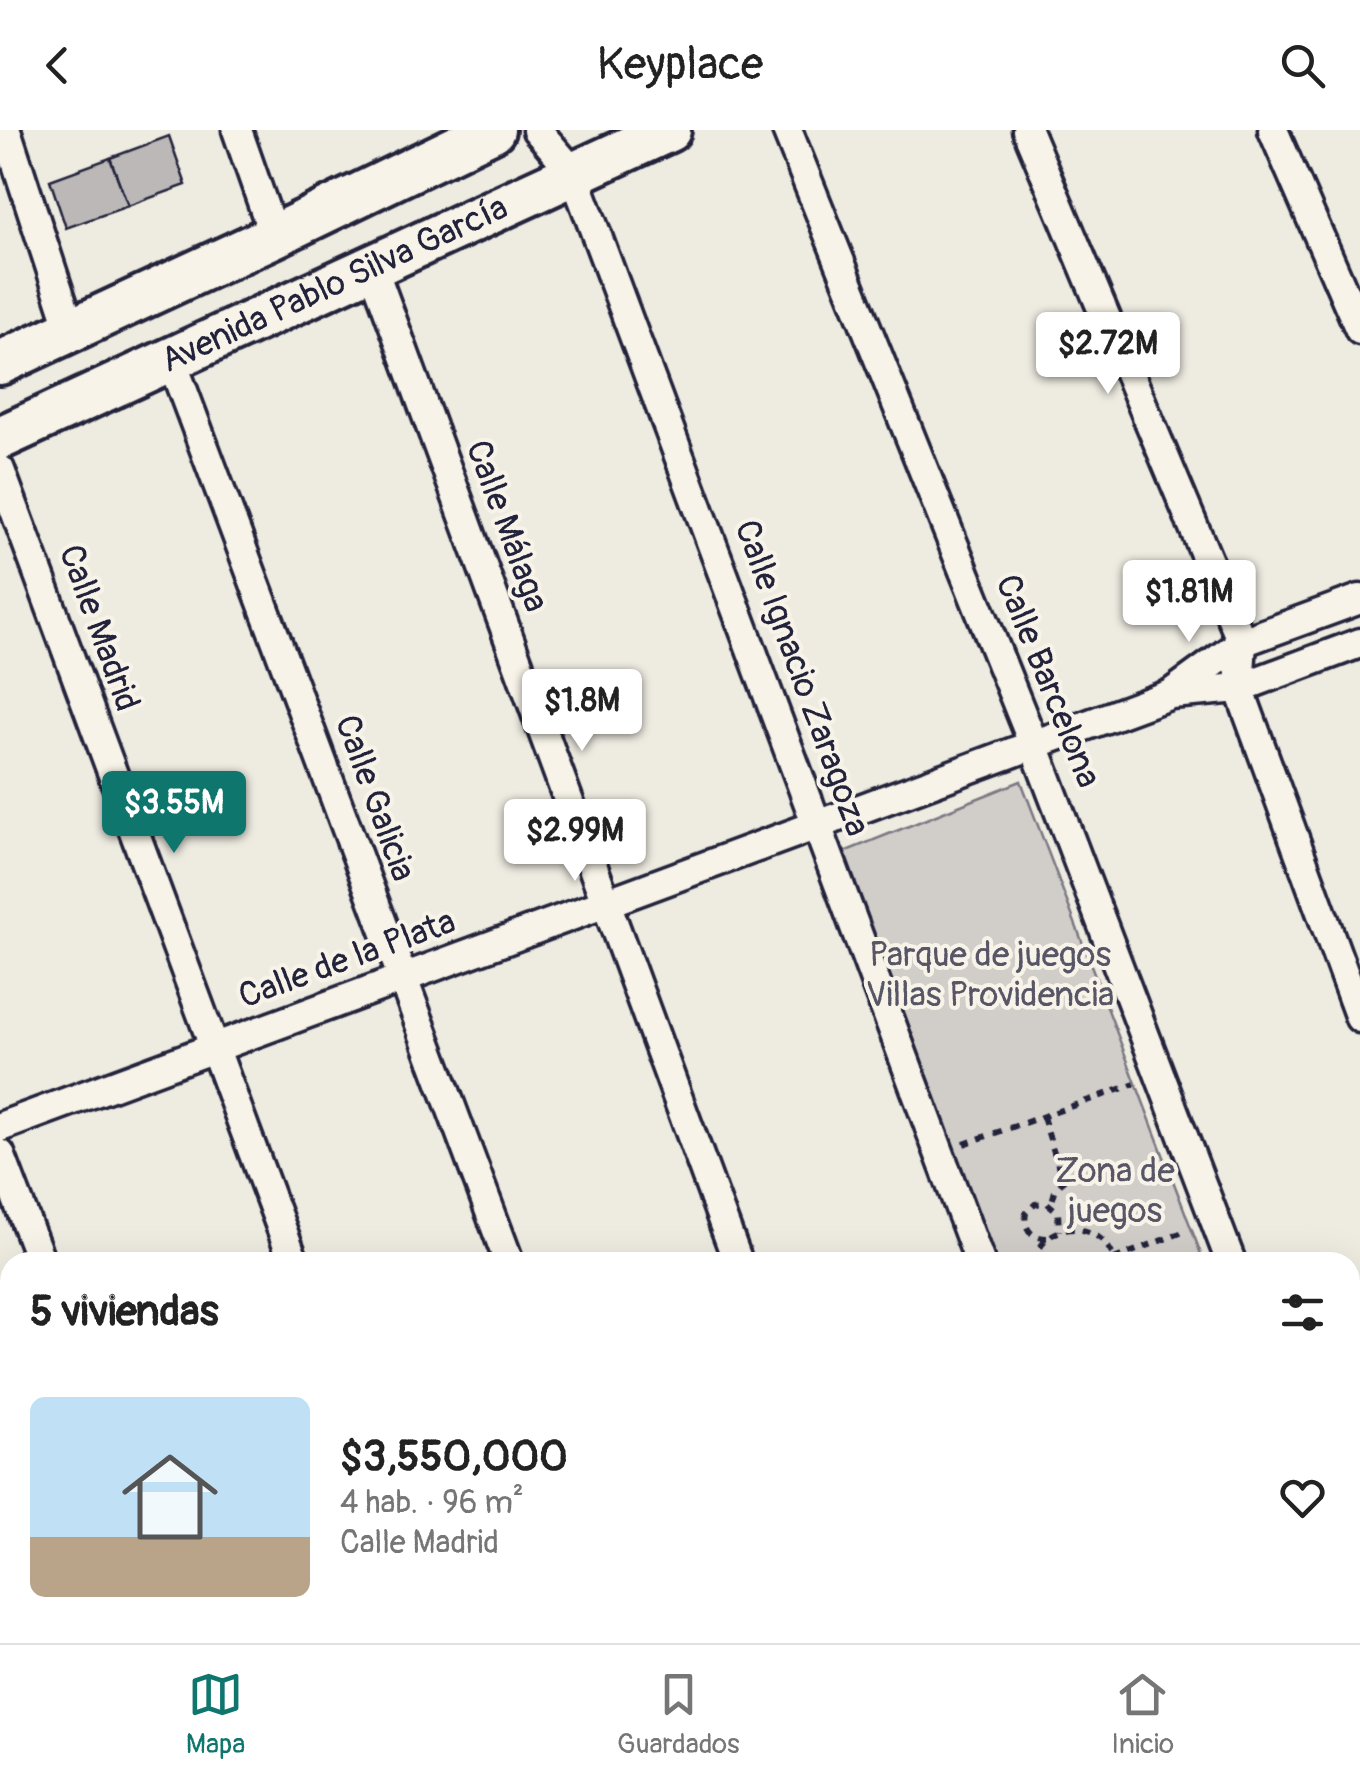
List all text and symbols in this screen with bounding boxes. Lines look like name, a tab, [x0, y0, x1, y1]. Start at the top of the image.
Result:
text: Keyplace	[597, 37, 763, 93]
icon: back	[30, 38, 85, 93]
icon: search	[1275, 38, 1330, 93]
street label: Avenida Pablo Silva García	[154, 185, 515, 383]
pin: $2.72M	[1027, 312, 1189, 397]
text: $2.72M	[1058, 324, 1158, 364]
street label: Calle Málaga	[456, 434, 558, 618]
street label: Calle Ignacio Zaragoza	[724, 514, 880, 842]
street label: Calle Madrid	[49, 539, 149, 717]
pin: $1.81M	[1108, 560, 1270, 645]
street label: Calle Barcelona	[985, 568, 1111, 794]
text: $1.81M	[1145, 572, 1233, 612]
pin: $1.8M	[512, 669, 652, 754]
text: $1.8M	[544, 681, 620, 721]
street label: Calle Galicia	[325, 709, 425, 887]
pin: $3.55M	[93, 771, 255, 856]
text: $3.55M	[124, 783, 224, 823]
pin: $2.99M	[494, 799, 656, 884]
text: $2.99M	[526, 811, 624, 851]
street label: Calle de la Plata	[233, 899, 461, 1019]
park label: Parque de juegos Villas Providencia	[866, 933, 1114, 1017]
park label: Zona de juegos	[1055, 1149, 1175, 1233]
icon: filters	[1275, 1285, 1330, 1340]
text: 5 viviendas	[30, 1286, 218, 1338]
text: $3,550,000	[340, 1431, 568, 1483]
icon: home	[110, 1437, 230, 1557]
icon: heart	[1275, 1470, 1330, 1525]
text: 4 hab. · 96 m²	[340, 1483, 524, 1523]
text: Calle Madrid	[340, 1523, 499, 1563]
tab: Mapa	[186, 1667, 245, 1762]
tab: Guardados	[617, 1667, 739, 1762]
tab: Inicio	[1111, 1667, 1174, 1762]

